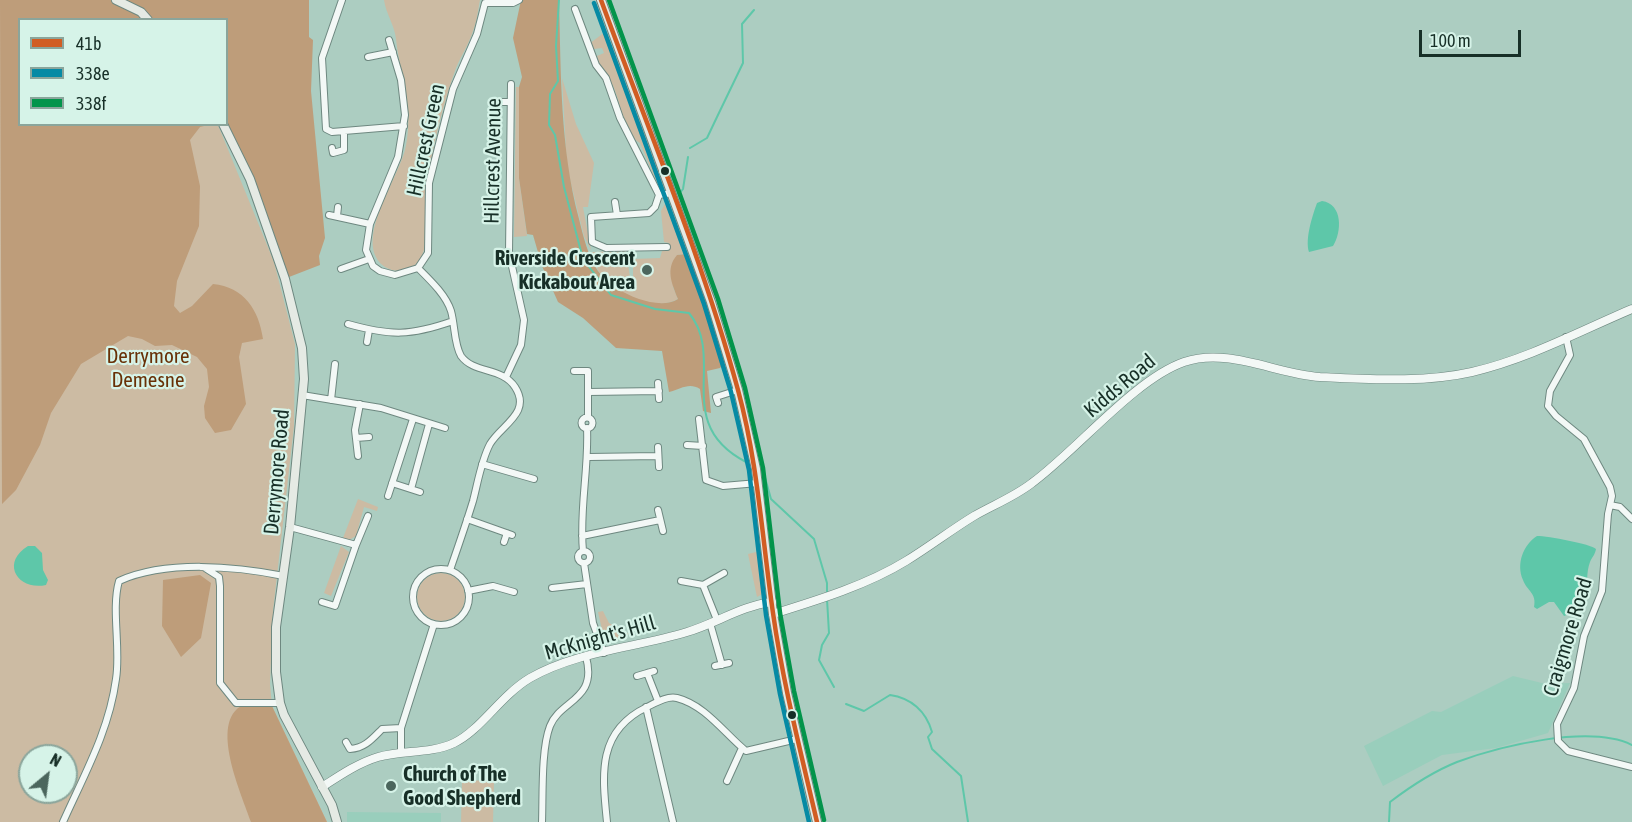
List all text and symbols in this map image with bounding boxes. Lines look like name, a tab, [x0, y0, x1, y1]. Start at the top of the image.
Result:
legend	[18, 18, 228, 126]
scale bar	[1422, 18, 1524, 56]
text: 100 m	[1430, 30, 1471, 51]
text: 41b	[76, 33, 101, 54]
text: 338e	[76, 63, 110, 84]
street label: Hillcrest Green	[402, 81, 450, 199]
text: 338f	[76, 93, 106, 114]
street label: Hillcrest Avenue	[479, 98, 507, 224]
unlabelled marker	[659, 165, 671, 177]
place label: Riverside Crescent Kickabout Area	[495, 245, 635, 295]
marker: Riverside Crescent Kickabout Area	[640, 263, 654, 277]
park label: Derrymore Demesne	[106, 343, 190, 393]
street label: Kidds Road	[1079, 349, 1161, 423]
street label: Derrymore Road	[259, 408, 295, 536]
street label: Craigmore Road	[1538, 575, 1598, 699]
street label: McKnight's Hill	[542, 610, 658, 666]
unlabelled marker	[786, 709, 798, 721]
north arrow	[18, 744, 78, 804]
text: N	[47, 750, 64, 770]
place label: Church of The Good Shepherd	[403, 761, 521, 811]
marker: Church of The Good Shepherd	[384, 779, 398, 793]

